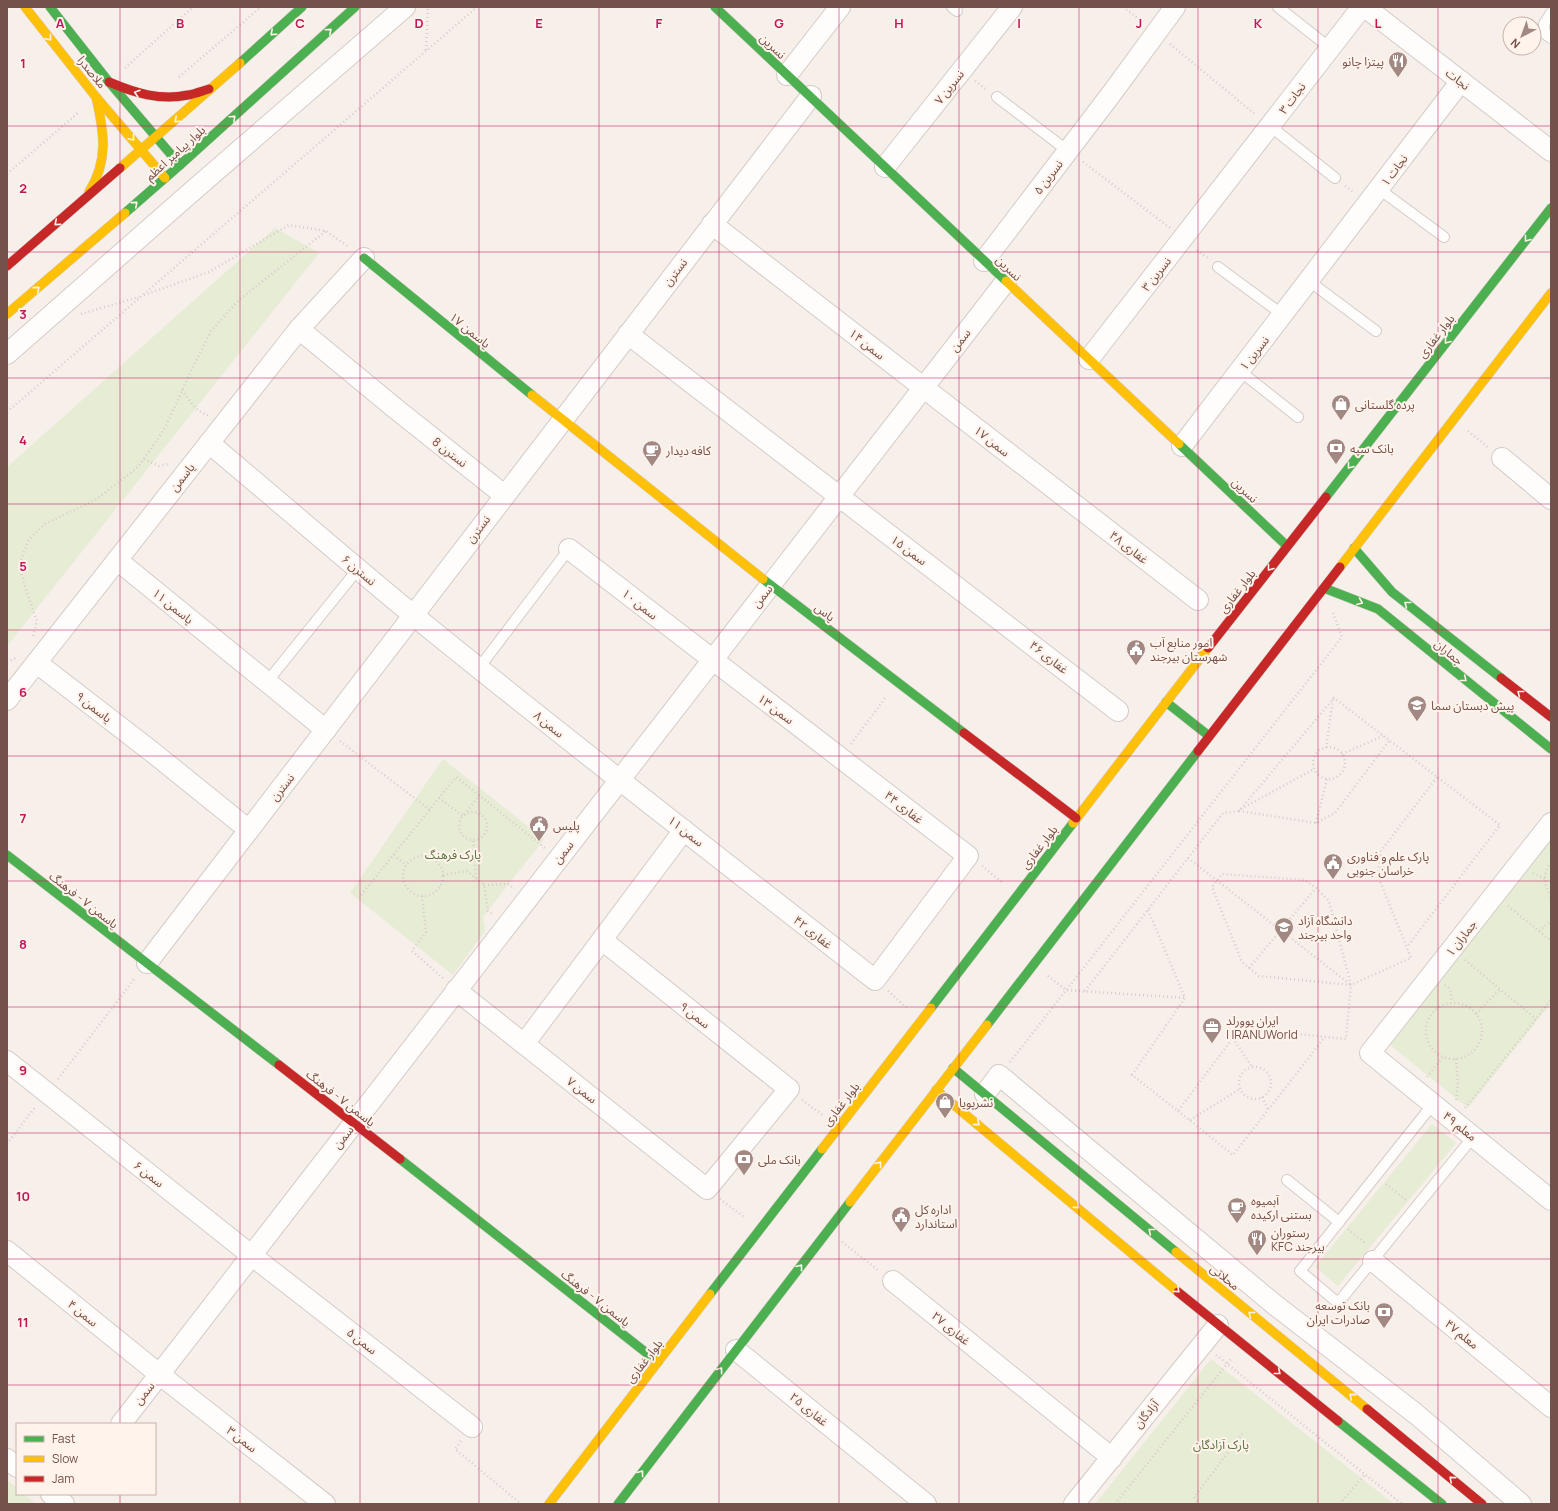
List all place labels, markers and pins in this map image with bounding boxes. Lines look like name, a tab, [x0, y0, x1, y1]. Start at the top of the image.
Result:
restaurant icon: پیتزا چانو	[1387, 50, 1409, 78]
place label: پیتزا چانو	[1342, 53, 1384, 70]
shop icon: پرده گلستانی	[1330, 393, 1352, 421]
place label: پرده گلستانی	[1355, 396, 1415, 413]
bank icon: بانک سپه	[1325, 437, 1347, 465]
cafe icon: کافه دیدار	[641, 439, 663, 467]
place label: بانک سپه	[1350, 440, 1394, 457]
place label: کافه دیدار	[665, 442, 712, 459]
place label: امور منابع آب شهرستان بیرجند	[1150, 634, 1227, 665]
public building icon: امور منابع آب شهرستان بیرجند	[1125, 638, 1147, 666]
school or university icon: پیش دبستان سما	[1406, 694, 1428, 722]
place label: پیش دبستان سما	[1431, 697, 1514, 714]
public building icon: پلیس	[528, 814, 550, 842]
place label: پلیس	[553, 817, 580, 834]
place label: پارک علم و فناوری خراسان جنوبی	[1347, 848, 1429, 879]
public building icon: پارک علم و فناوری خراسان جنوبی	[1322, 852, 1344, 880]
place label: دانشگاه آزاد واحد بیرجند	[1298, 912, 1353, 943]
school or university icon: دانشگاه آزاد واحد بیرجند	[1273, 916, 1295, 944]
place label: ایران یوورلد | IRANUWorld	[1226, 1012, 1298, 1043]
office icon: ایران یوورلد | IRANUWorld	[1201, 1016, 1223, 1044]
shop icon: نشرپویا	[934, 1091, 956, 1119]
place label: نشرپویا	[959, 1094, 993, 1111]
bank icon: بانک ملی	[733, 1148, 755, 1176]
place label: بانک ملی	[758, 1151, 801, 1168]
place label: آبمیوه بستنی ارکیده	[1251, 1192, 1312, 1223]
cafe icon: آبمیوه بستنی ارکیده	[1226, 1196, 1248, 1224]
place label: اداره کل استاندارد	[915, 1201, 958, 1232]
public building icon: اداره کل استاندارد	[890, 1205, 912, 1233]
place label: رستوران KFC بیرجند	[1271, 1224, 1325, 1255]
restaurant icon: رستوران KFC بیرجند	[1246, 1228, 1268, 1256]
place label: بانک توسعه صادرات ایران	[1307, 1297, 1370, 1328]
bank icon: بانک توسعه صادرات ایران	[1373, 1301, 1395, 1329]

